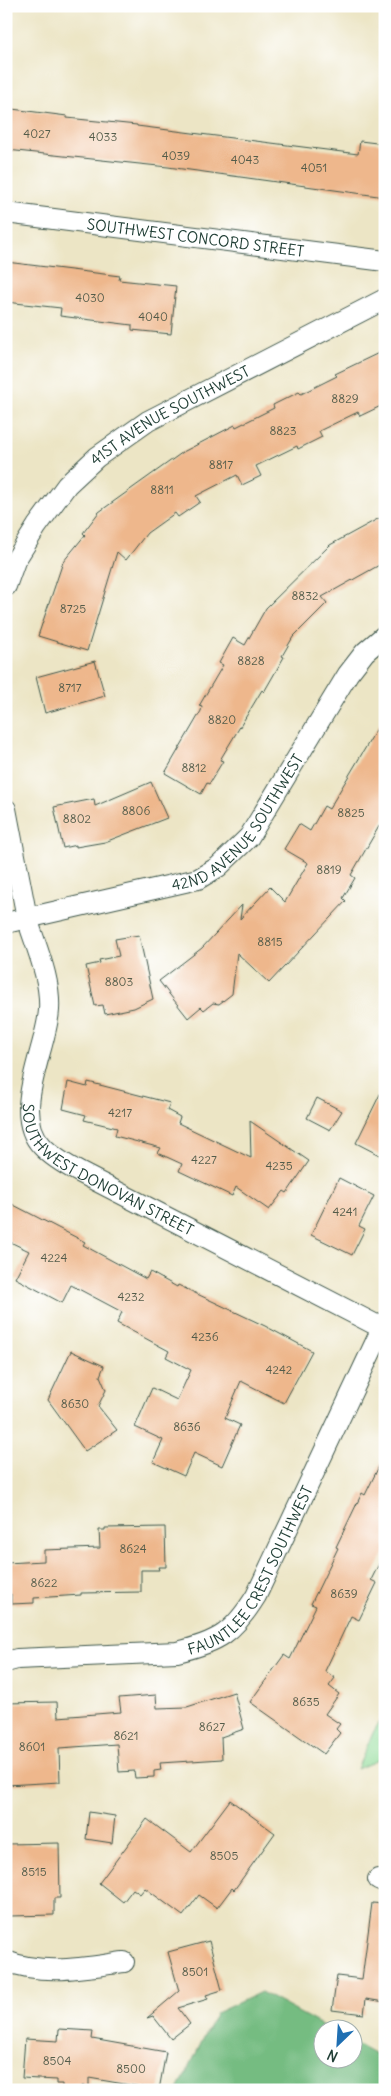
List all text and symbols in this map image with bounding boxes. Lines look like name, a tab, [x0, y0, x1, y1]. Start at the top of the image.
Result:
house number: 4027	[23, 126, 51, 141]
house number: 4033	[89, 129, 117, 144]
house number: 4039	[162, 148, 190, 163]
house number: 4043	[231, 152, 259, 167]
house number: 4051	[301, 160, 327, 175]
street label: SOUTHWEST CONCORD STREET	[86, 214, 305, 260]
house number: 4030	[75, 290, 105, 305]
house number: 4040	[138, 309, 168, 324]
street label: 41ST AVENUE SOUTHWEST	[86, 361, 253, 469]
house number: 8829	[331, 391, 359, 406]
house number: 8823	[269, 423, 297, 438]
house number: 8817	[209, 457, 233, 472]
house number: 8811	[150, 482, 174, 497]
house number: 8832	[291, 588, 319, 603]
house number: 8725	[60, 601, 86, 616]
house number: 8828	[237, 653, 265, 668]
house number: 8717	[58, 680, 82, 695]
house number: 8820	[208, 712, 236, 727]
street label: 42ND AVENUE SOUTHWEST	[169, 750, 307, 894]
house number: 8812	[181, 760, 207, 775]
house number: 8806	[122, 803, 150, 818]
house number: 8825	[337, 805, 365, 820]
house number: 8802	[63, 811, 92, 826]
house number: 8819	[316, 862, 342, 877]
house number: 8815	[257, 934, 283, 949]
house number: 8803	[105, 974, 133, 989]
street label: SOUTHWEST DONOVAN STREET	[19, 1103, 197, 1239]
house number: 4217	[108, 1105, 132, 1120]
house number: 4227	[191, 1152, 217, 1167]
house number: 4235	[265, 1158, 293, 1173]
house number: 4241	[333, 1204, 357, 1219]
house number: 4224	[41, 1250, 67, 1265]
house number: 4232	[118, 1289, 145, 1304]
house number: 4236	[191, 1329, 219, 1344]
house number: 4242	[266, 1362, 293, 1377]
house number: 8630	[61, 1396, 89, 1411]
house number: 8636	[173, 1419, 201, 1434]
street label: FAUNTLEE CREST SOUTHWEST	[185, 1482, 316, 1658]
house number: 8624	[119, 1541, 147, 1556]
house number: 8622	[31, 1575, 58, 1590]
house number: 8639	[330, 1586, 358, 1601]
house number: 8635	[292, 1694, 320, 1709]
house number: 8627	[199, 1719, 225, 1734]
house number: 8621	[113, 1728, 139, 1743]
house number: 8601	[19, 1739, 45, 1754]
house number: 8505	[210, 1848, 238, 1863]
house number: 8515	[21, 1864, 47, 1879]
house number: 8501	[182, 1964, 208, 1979]
north arrow	[314, 2018, 364, 2068]
text: N	[324, 2046, 341, 2066]
house number: 8504	[43, 2053, 71, 2068]
house number: 8500	[116, 2061, 146, 2076]

